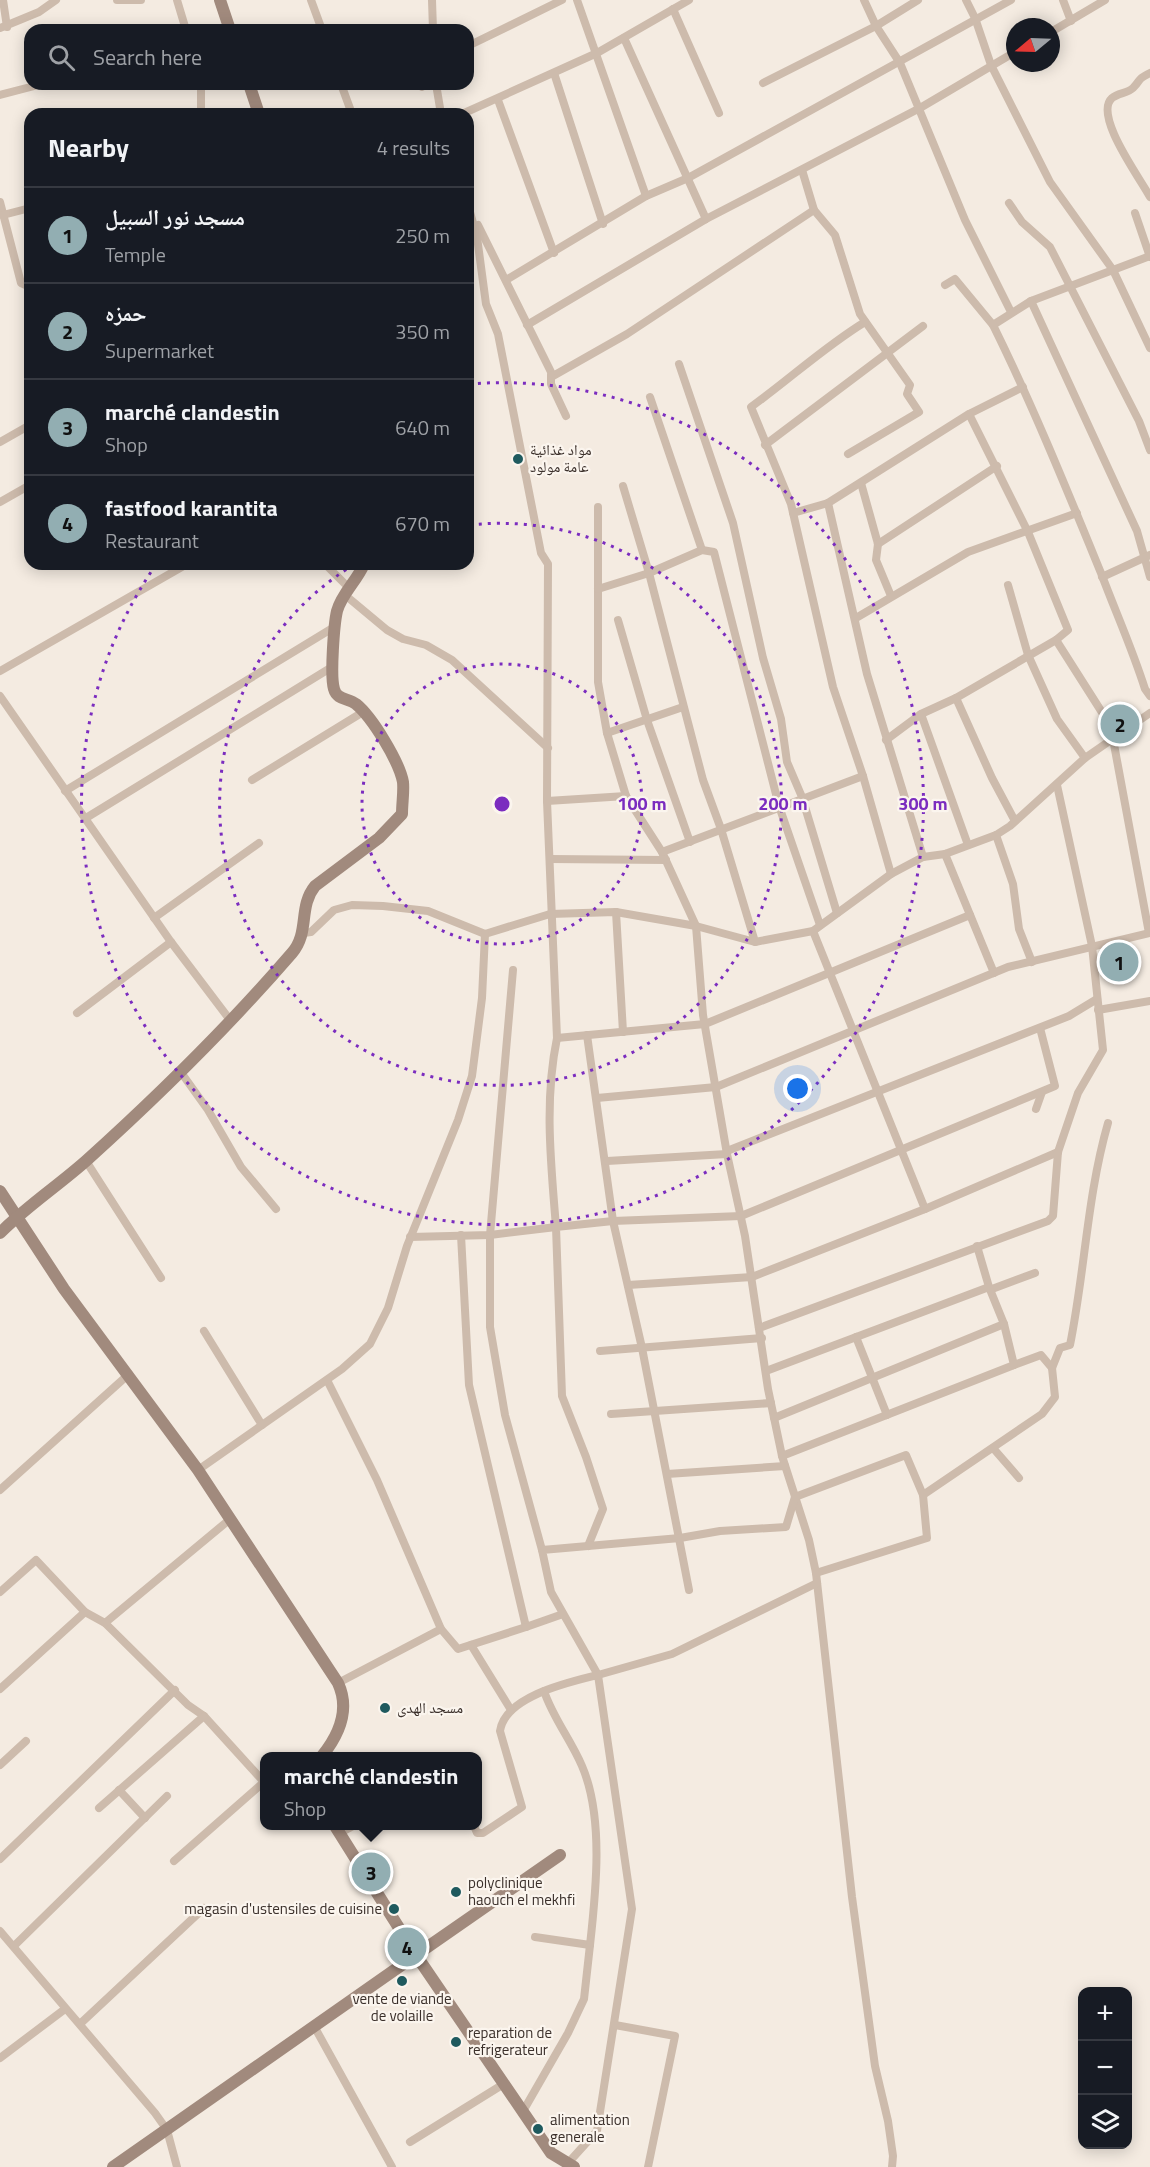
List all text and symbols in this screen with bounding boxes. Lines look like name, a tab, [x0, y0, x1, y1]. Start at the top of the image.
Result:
north arrow	[1006, 18, 1060, 72]
search box	[24, 24, 474, 90]
text: Search here	[93, 40, 202, 74]
icon: search	[45, 41, 78, 74]
text: Nearby	[48, 128, 129, 167]
text: 4 results	[377, 132, 450, 163]
text: مسجد نور السبيل	[105, 200, 245, 234]
text: 1	[62, 220, 73, 251]
text: 250 m	[395, 220, 450, 251]
text: Temple	[105, 239, 166, 270]
text: حمزه	[105, 296, 146, 330]
text: 2	[62, 316, 73, 347]
text: 350 m	[395, 316, 450, 347]
text: Supermarket	[105, 335, 214, 366]
text: marché clandestin	[105, 395, 280, 429]
text: 3	[62, 412, 73, 443]
text: 640 m	[395, 412, 450, 443]
text: Shop	[105, 429, 148, 460]
place label: مواد غذائية عامة مولود	[530, 438, 592, 478]
marker: مواد غذائية عامة مولود	[511, 452, 525, 466]
text: fastfood karantita	[105, 491, 278, 525]
text: 4	[62, 508, 73, 539]
text: 670 m	[395, 508, 450, 539]
text: Restaurant	[105, 525, 199, 556]
pin: 2	[1100, 702, 1140, 746]
text: 100 m	[617, 790, 667, 817]
text: 200 m	[758, 790, 808, 817]
text: 300 m	[898, 790, 948, 817]
centre of rings	[492, 794, 512, 814]
pin: 1	[1100, 940, 1138, 984]
your location	[783, 1074, 812, 1103]
place label: مسجد الهدى	[397, 1696, 463, 1719]
marker: مسجد الهدى	[378, 1701, 392, 1715]
popup	[260, 1752, 482, 1830]
text: marché clandestin	[284, 1759, 458, 1793]
text: Shop	[284, 1793, 326, 1824]
pin: 3	[352, 1850, 391, 1894]
place label: polyclinique haouch el mekhfi	[468, 1871, 575, 1911]
marker: polyclinique haouch el mekhfi	[449, 1885, 463, 1899]
place label: magasin d'ustensiles de cuisine	[184, 1897, 382, 1920]
marker: magasin d'ustensiles de cuisine	[387, 1902, 401, 1916]
pin: 4	[388, 1924, 426, 1970]
marker: vente de viande de volaille	[395, 1974, 409, 1988]
place label: vente de viande de volaille	[352, 1987, 452, 2027]
map controls	[1078, 1987, 1132, 2149]
button: +	[1078, 1987, 1132, 2041]
place label: reparation de refrigerateur	[468, 2021, 552, 2061]
marker: reparation de refrigerateur	[449, 2035, 463, 2049]
button: −	[1078, 2041, 1132, 2095]
button: layers	[1078, 2095, 1132, 2149]
place label: alimentation generale	[550, 2108, 630, 2148]
marker: alimentation generale	[531, 2122, 545, 2136]

